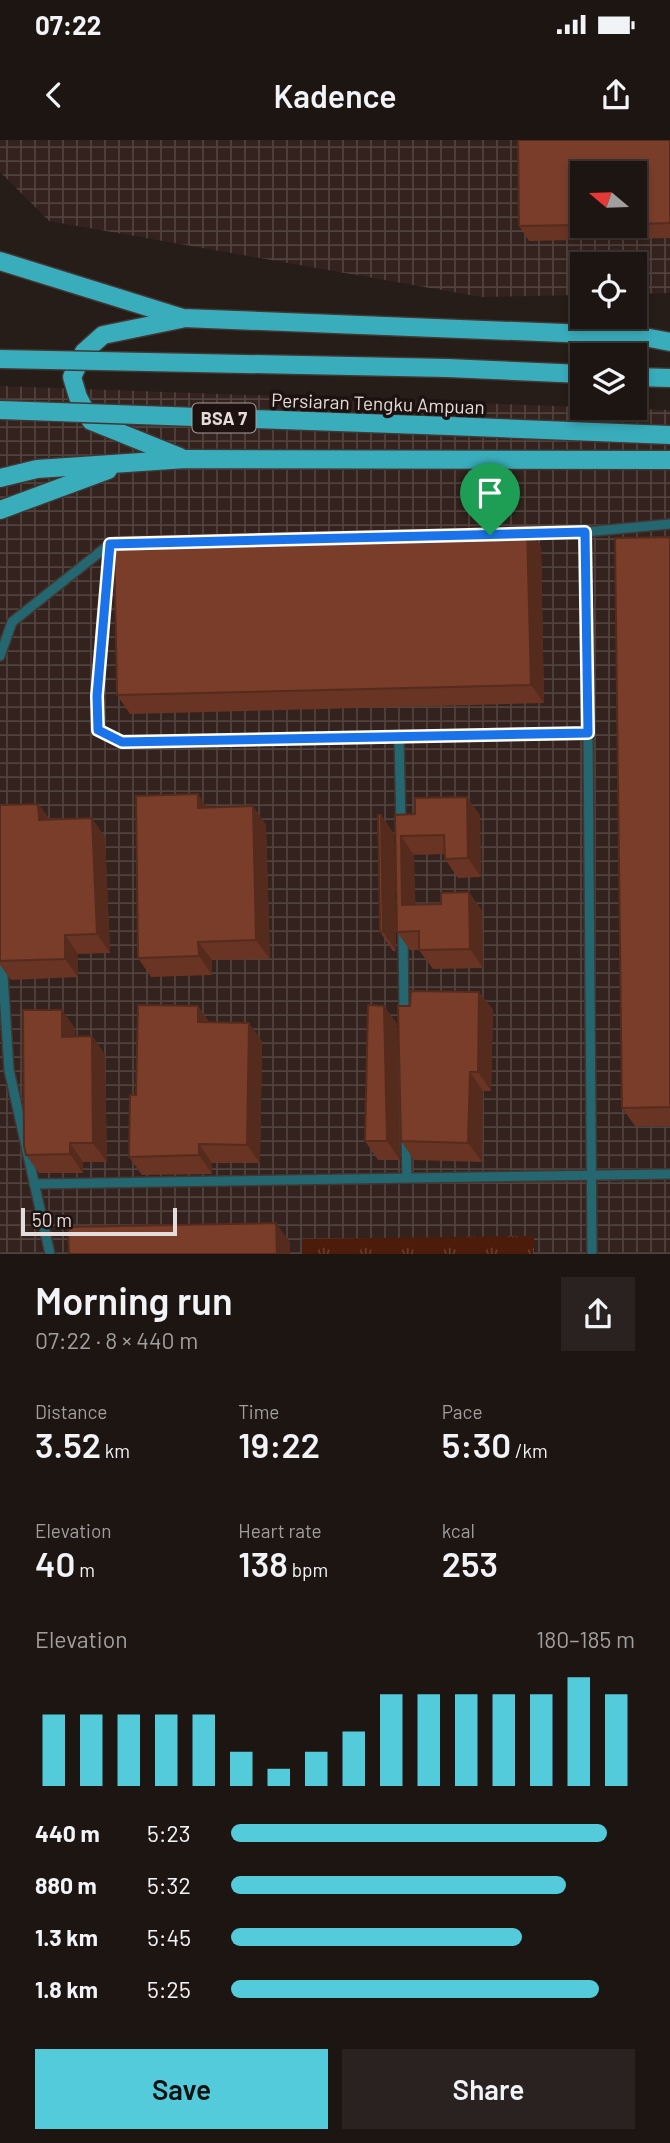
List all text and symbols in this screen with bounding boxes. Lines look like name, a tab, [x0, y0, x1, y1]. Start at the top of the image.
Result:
text: 07:22	[35, 9, 101, 40]
icon: back	[35, 76, 73, 114]
text: Kadence	[273, 76, 397, 114]
icon: share	[597, 76, 635, 114]
north arrow	[570, 161, 648, 238]
map controls	[570, 161, 647, 420]
button: locate	[570, 252, 647, 329]
button: layers	[570, 343, 647, 420]
street label: Persiaran Tengku Ampuan	[271, 388, 485, 418]
road number: BSA 7	[192, 404, 256, 432]
pin	[460, 463, 520, 535]
icon: arrive	[471, 474, 509, 512]
scale bar	[21, 1205, 177, 1237]
text: 50 m	[32, 1208, 72, 1231]
text: Morning run	[35, 1277, 233, 1323]
button: share	[561, 1277, 635, 1351]
text: 07:22 · 8 × 440 m	[35, 1326, 198, 1354]
text: Distance	[35, 1400, 107, 1423]
text: Time	[238, 1400, 279, 1423]
text: Pace	[442, 1400, 483, 1423]
text: 3.52	[35, 1423, 101, 1465]
text: 19:22	[238, 1423, 320, 1465]
text: 5:30	[442, 1423, 511, 1465]
text: km	[101, 1439, 130, 1462]
text: /km	[511, 1439, 548, 1462]
text: Elevation	[35, 1519, 112, 1542]
text: Heart rate	[238, 1519, 322, 1542]
text: kcal	[442, 1519, 475, 1542]
text: 40	[35, 1542, 75, 1584]
text: 138	[238, 1542, 288, 1584]
text: 253	[442, 1542, 498, 1584]
text: m	[75, 1558, 95, 1581]
text: bpm	[288, 1558, 328, 1581]
text: Elevation	[35, 1625, 128, 1653]
text: 180–185 m	[536, 1625, 635, 1653]
text: 440 m	[35, 1819, 100, 1847]
text: 5:23	[147, 1819, 191, 1847]
text: 880 m	[35, 1871, 97, 1899]
text: 5:32	[147, 1871, 191, 1899]
text: 1.3 km	[35, 1923, 98, 1951]
text: 5:45	[147, 1923, 191, 1951]
text: 1.8 km	[35, 1975, 98, 2003]
text: 5:25	[147, 1975, 191, 2003]
button: Save	[35, 2049, 328, 2129]
button: Share	[342, 2049, 635, 2129]

